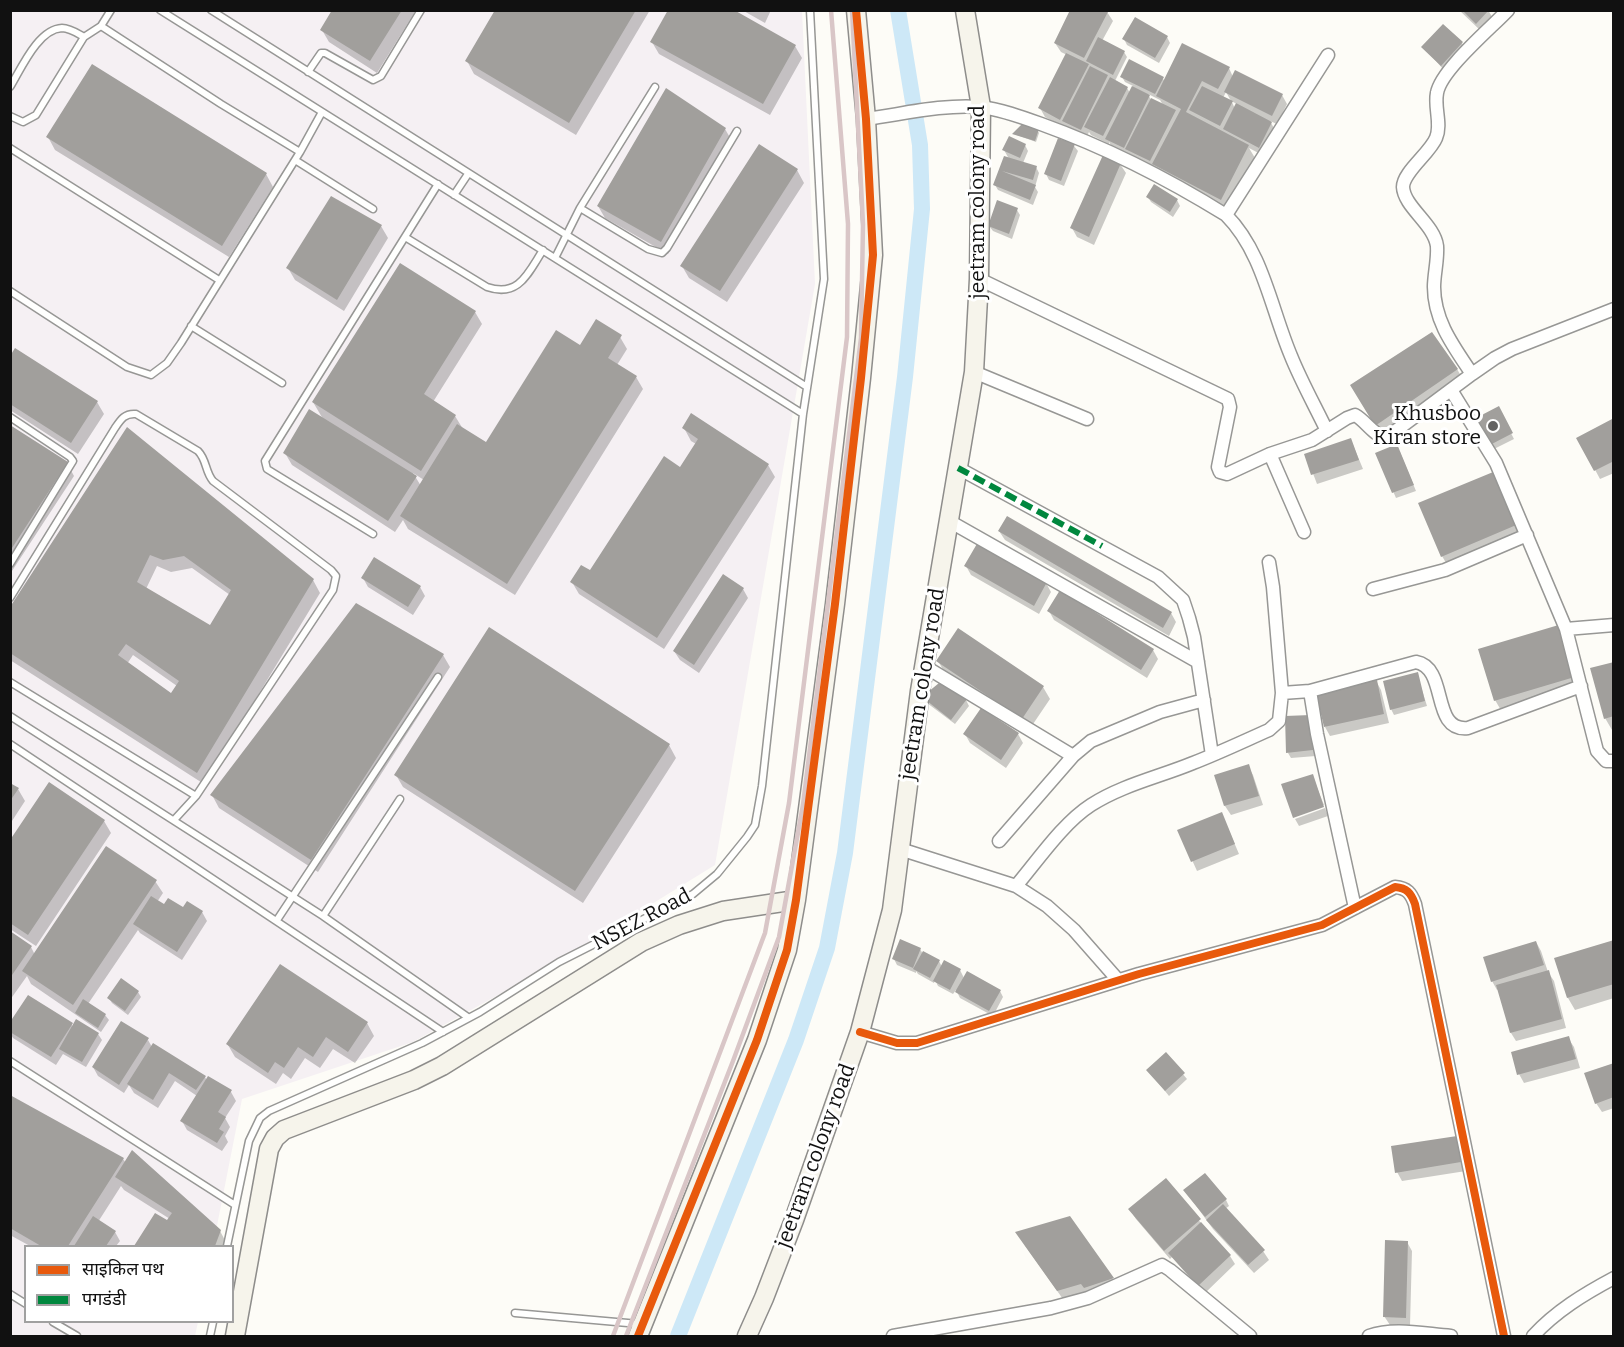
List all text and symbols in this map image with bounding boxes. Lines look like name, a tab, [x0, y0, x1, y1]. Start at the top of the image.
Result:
street label: jeetram colony road	[965, 105, 991, 299]
place label: Khusboo Kiran store	[1373, 401, 1481, 451]
marker: Khusboo Kiran store	[1486, 419, 1500, 433]
street label: jeetram colony road	[895, 586, 951, 782]
street label: NSEZ Road	[588, 883, 696, 957]
street label: jeetram colony road	[771, 1061, 861, 1251]
legend	[24, 1245, 234, 1323]
text: साइकिल पथ	[82, 1258, 164, 1280]
text: पगडंडी	[82, 1288, 126, 1310]

